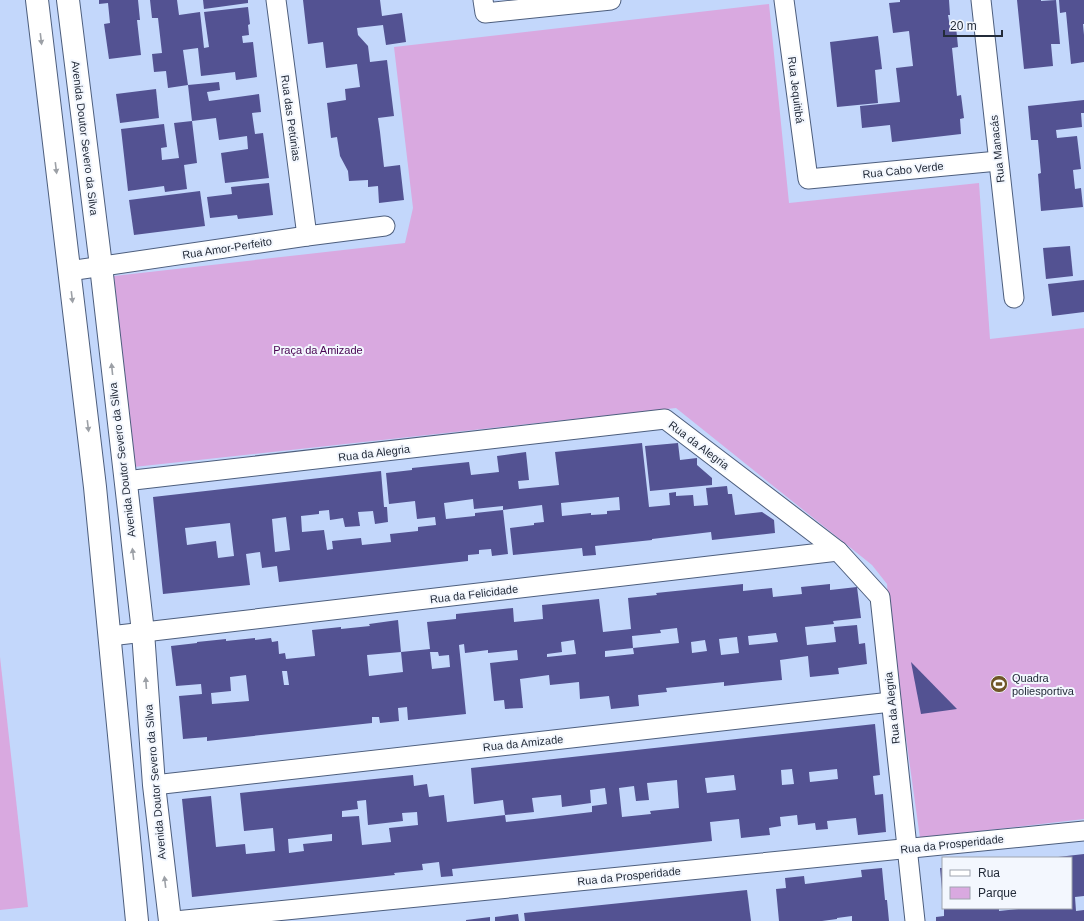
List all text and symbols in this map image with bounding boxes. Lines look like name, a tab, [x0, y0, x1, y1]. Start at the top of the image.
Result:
scale bar	[944, 12, 1002, 38]
text: 20 m	[950, 19, 977, 33]
one-way arrow	[38, 33, 44, 45]
street label: Rua Jequitibá	[786, 56, 806, 125]
street label: Avenida Doutor Severo da Silva	[70, 60, 101, 217]
street label: Rua das Petúnias	[279, 74, 303, 162]
street label: Rua Manacás	[987, 114, 1007, 183]
street label: Rua Cabo Verde	[862, 160, 944, 180]
one-way arrow	[53, 162, 60, 174]
street label: Rua Amor-Perfeito	[181, 235, 273, 261]
one-way arrow	[69, 291, 75, 303]
park label: Praça da Amizade	[273, 344, 363, 356]
one-way arrow	[109, 363, 115, 375]
street label: Avenida Doutor Severo da Silva	[106, 381, 137, 538]
street label: Rua da Alegria	[667, 418, 732, 472]
one-way arrow	[85, 420, 91, 432]
street label: Rua da Alegria	[337, 443, 411, 463]
one-way arrow	[130, 548, 136, 560]
street label: Rua da Felicidade	[429, 583, 519, 605]
street label: Rua da Alegria	[882, 671, 902, 745]
place label: Quadra poliesportiva	[1012, 672, 1075, 697]
sports icon: Quadra poliesportiva	[989, 674, 1009, 694]
one-way arrow	[143, 677, 150, 689]
street label: Avenida Doutor Severo da Silva	[142, 703, 168, 860]
street label: Rua da Amizade	[482, 733, 564, 753]
street label: Rua da Prosperidade	[900, 833, 1004, 855]
legend	[942, 857, 1072, 909]
street label: Rua da Prosperidade	[577, 865, 681, 887]
text: Rua	[978, 866, 1000, 880]
one-way arrow	[162, 876, 168, 888]
text: Parque	[978, 886, 1017, 900]

